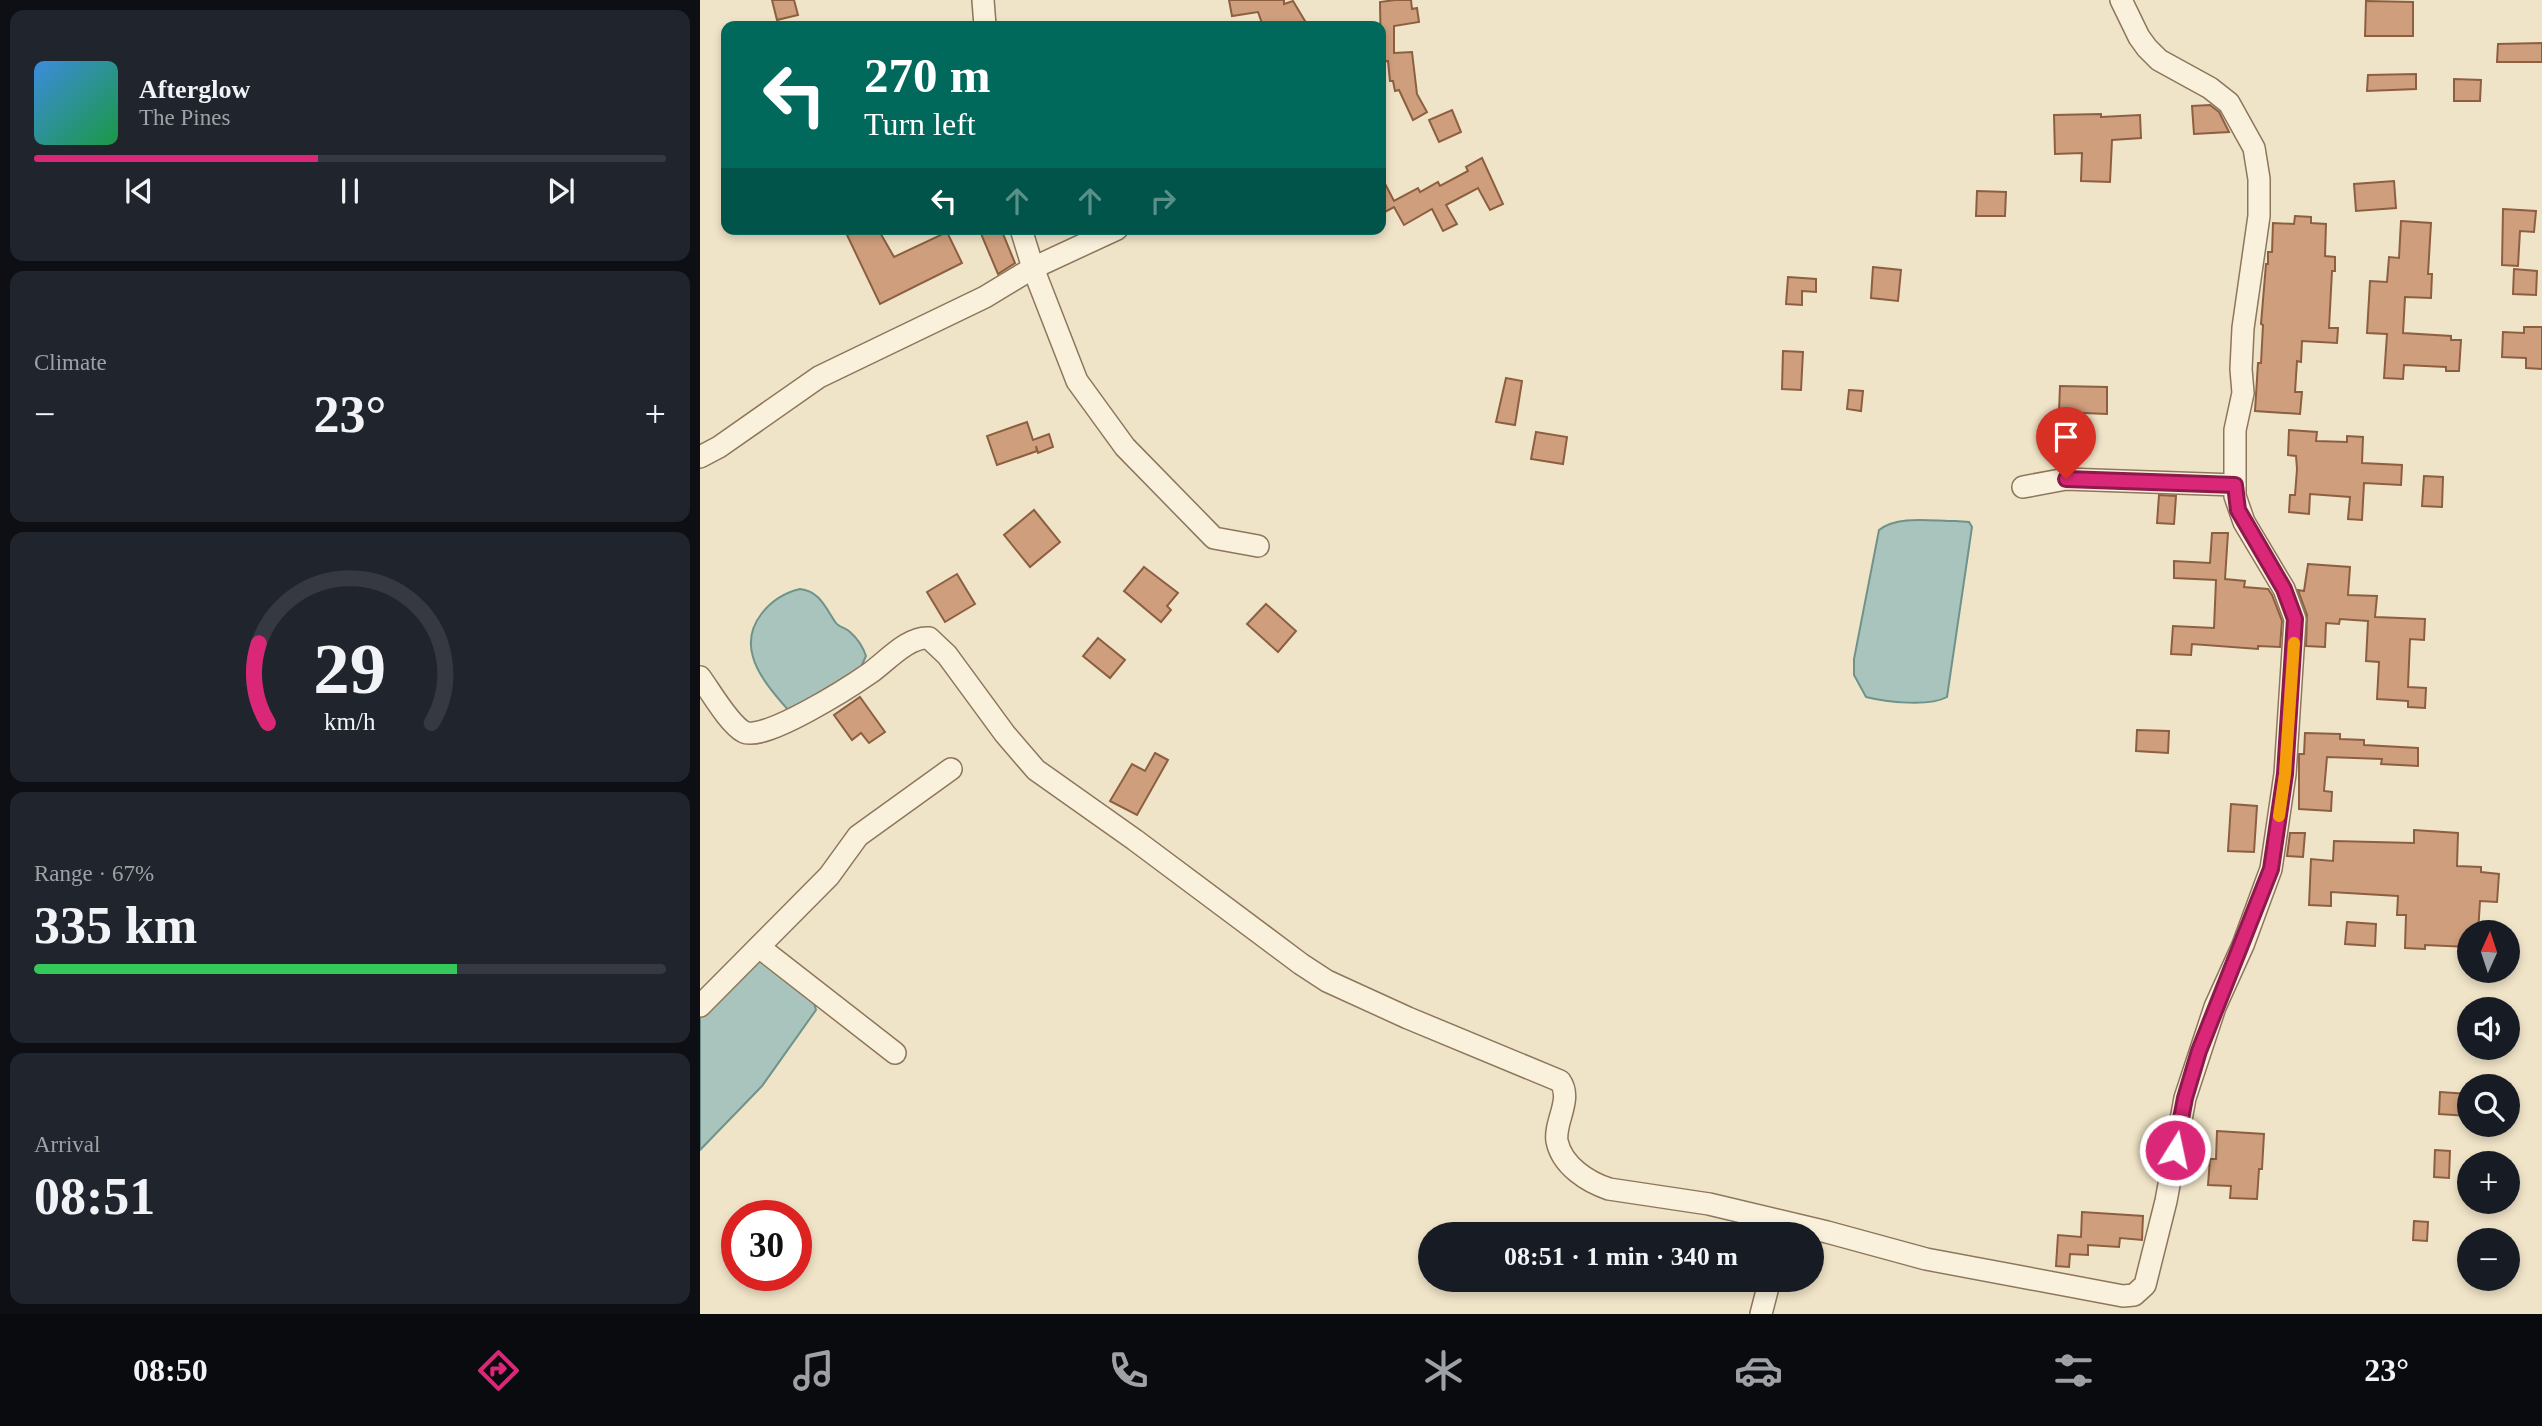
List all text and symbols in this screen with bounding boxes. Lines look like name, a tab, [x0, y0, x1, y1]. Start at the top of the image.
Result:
text: 270 m	[864, 48, 991, 103]
icon: left	[749, 49, 840, 140]
text: Afterglow	[139, 75, 250, 104]
text: The Pines	[139, 105, 230, 130]
text: Turn left	[864, 106, 976, 142]
icon: previous	[120, 172, 158, 210]
icon: pause	[331, 172, 369, 210]
icon: next	[542, 172, 580, 210]
icon: left	[925, 182, 963, 220]
icon: ahead	[998, 182, 1036, 220]
icon: ahead	[1071, 182, 1109, 220]
icon: right	[1144, 182, 1182, 220]
text: Climate	[34, 350, 107, 375]
text: 23°	[314, 386, 386, 443]
text: −	[34, 393, 55, 435]
text: +	[645, 393, 666, 435]
pin	[2036, 407, 2096, 479]
icon: arrive	[2047, 418, 2085, 456]
text: 29	[314, 628, 386, 709]
text: km/h	[324, 708, 376, 735]
text: Range · 67%	[34, 861, 154, 886]
text: 335 km	[34, 897, 197, 954]
north arrow	[2457, 920, 2520, 984]
map controls	[2457, 920, 2520, 1291]
button: sound	[2457, 997, 2520, 1060]
button: search	[2457, 1074, 2520, 1137]
position arrow	[2138, 1113, 2212, 1187]
text: Arrival	[34, 1132, 100, 1157]
button: +	[2457, 1151, 2520, 1214]
text: 08:51	[34, 1168, 155, 1225]
speed limit sign: 30	[721, 1200, 812, 1291]
button: −	[2457, 1228, 2520, 1291]
text: 08:51 · 1 min · 340 m	[1504, 1242, 1738, 1271]
icon: directions	[474, 1346, 523, 1395]
icon: music	[789, 1346, 838, 1395]
icon: phone	[1104, 1346, 1153, 1395]
icon: climate	[1419, 1346, 1468, 1395]
icon: car	[1734, 1346, 1783, 1395]
icon: filters	[2049, 1346, 2098, 1395]
text: 08:50	[133, 1352, 208, 1388]
text: 23°	[2364, 1352, 2409, 1388]

